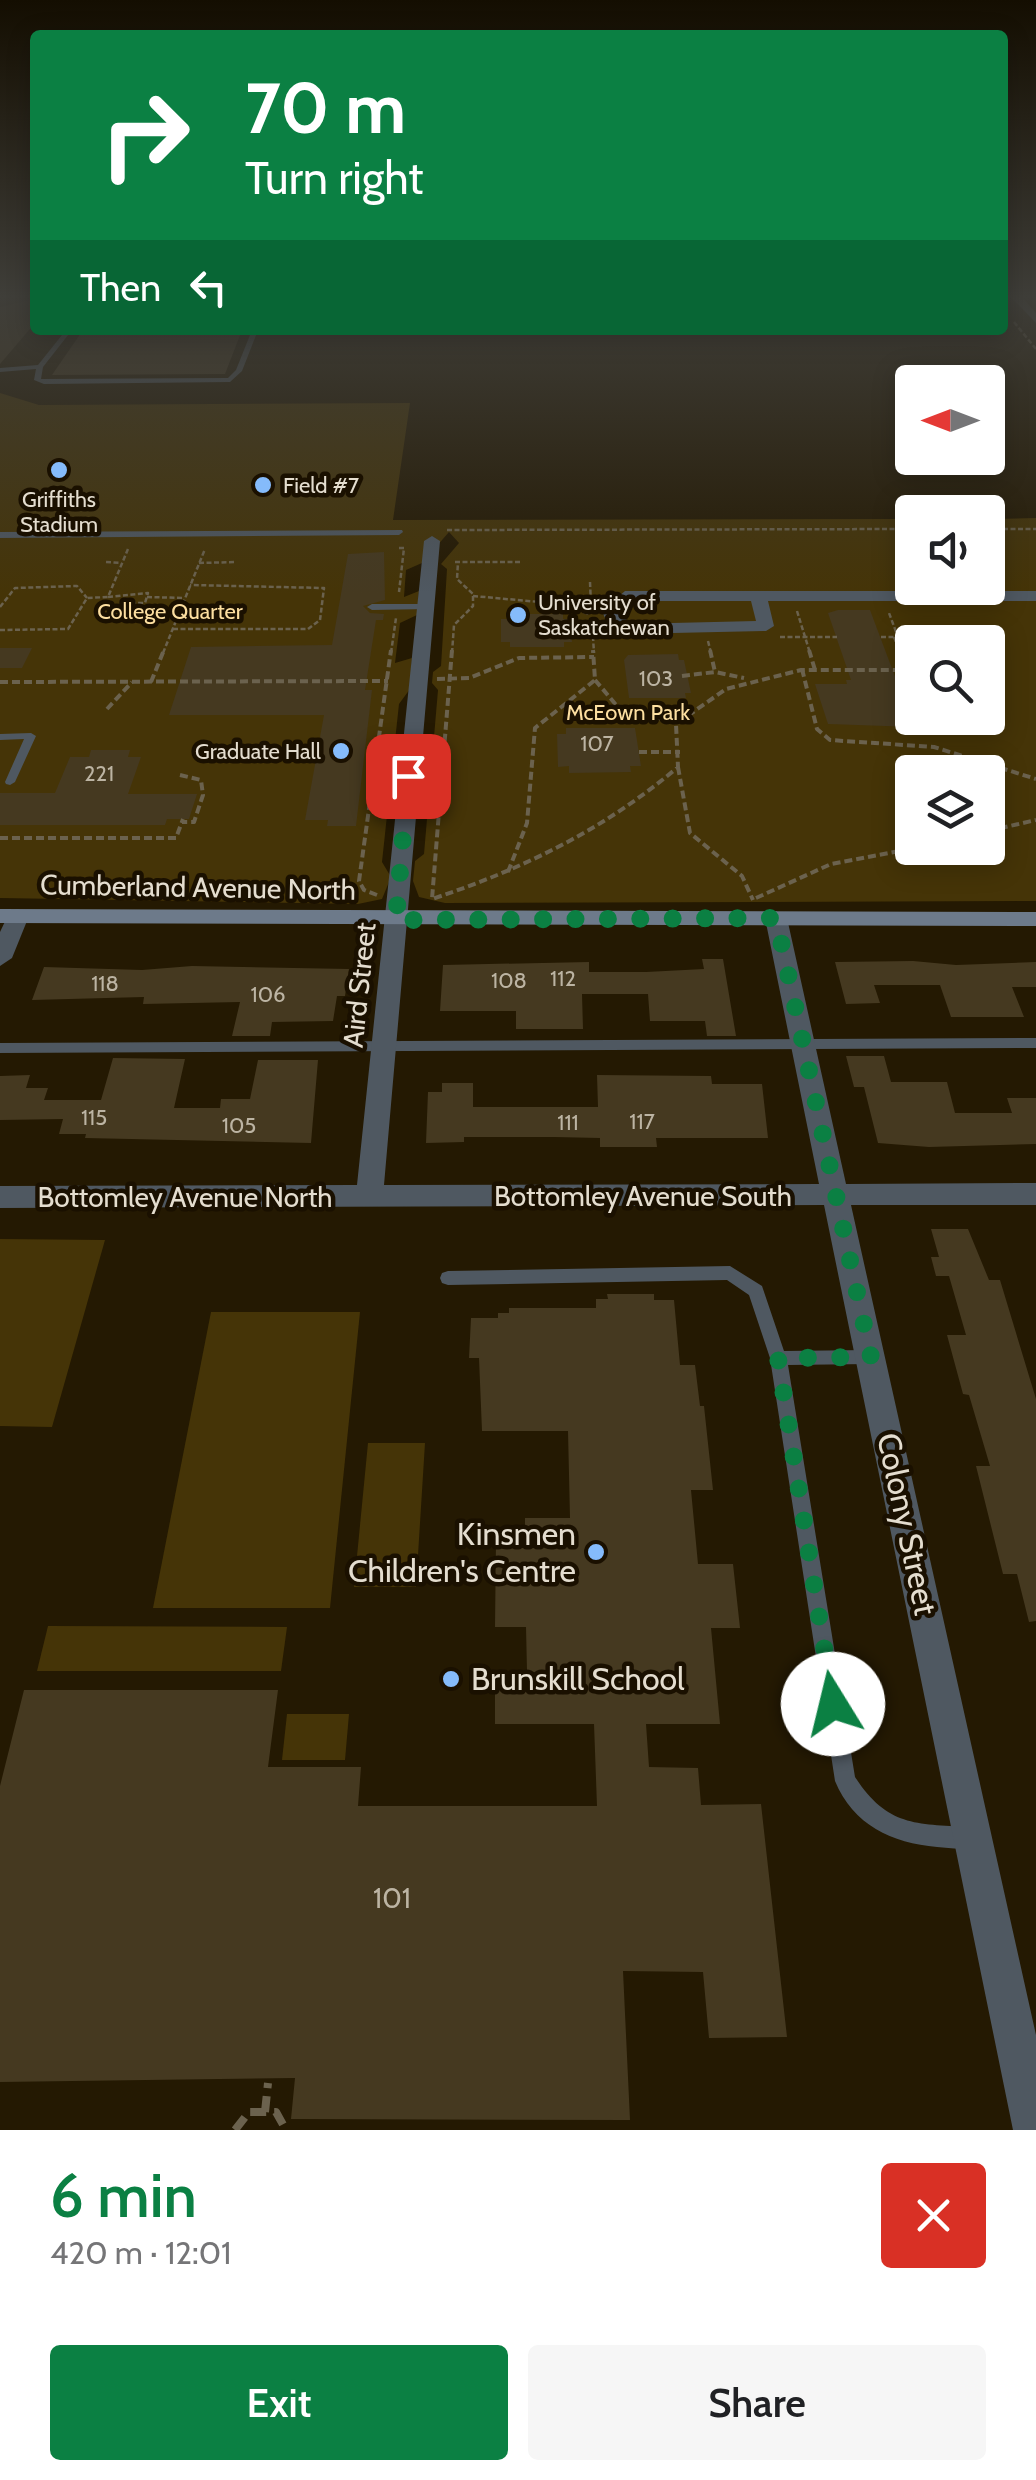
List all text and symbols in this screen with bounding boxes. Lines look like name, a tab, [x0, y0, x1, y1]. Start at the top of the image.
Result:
text: 70 m	[245, 65, 406, 151]
icon: right	[80, 70, 210, 200]
text: Turn right	[245, 151, 424, 205]
icon: left	[181, 260, 236, 315]
text: Then	[80, 264, 161, 311]
north arrow	[895, 365, 1005, 475]
map controls	[895, 365, 1005, 865]
marker: Griffiths Stadium	[48, 459, 70, 481]
place label: Field #7	[283, 472, 359, 499]
marker: Field #7	[252, 474, 274, 496]
place label: Griffiths Stadium	[20, 486, 98, 538]
button: sound	[895, 495, 1005, 605]
place label: University of Saskatchewan	[538, 589, 670, 641]
park label: College Quarter	[97, 598, 243, 625]
marker: University of Saskatchewan	[507, 604, 529, 626]
button: search	[895, 625, 1005, 735]
house number: 103	[639, 665, 673, 692]
park label: McEown Park	[566, 699, 690, 726]
house number: 107	[580, 730, 614, 757]
pin	[366, 734, 451, 819]
place label: Graduate Hall	[195, 738, 322, 765]
marker: Graduate Hall	[330, 740, 352, 762]
icon: arrive	[381, 749, 436, 804]
button: layers	[895, 755, 1005, 865]
house number: 221	[84, 760, 114, 787]
street label: Cumberland Avenue North	[40, 867, 356, 907]
street label: Aird Street	[336, 921, 382, 1049]
house number: 112	[550, 965, 576, 992]
house number: 108	[491, 967, 527, 994]
house number: 118	[91, 970, 119, 997]
house number: 106	[250, 981, 286, 1008]
house number: 115	[81, 1104, 107, 1131]
house number: 117	[629, 1108, 655, 1135]
house number: 111	[557, 1109, 579, 1136]
house number: 105	[222, 1112, 256, 1139]
street label: Bottomley Avenue South	[494, 1179, 792, 1213]
street label: Bottomley Avenue North	[37, 1180, 333, 1214]
street label: Colony Street	[869, 1429, 946, 1619]
place label: Kinsmen Children's Centre	[348, 1514, 576, 1590]
marker: Kinsmen Children's Centre	[585, 1541, 607, 1563]
position arrow	[781, 1652, 885, 1756]
place label: Brunskill School	[471, 1659, 685, 1698]
marker: Brunskill School	[440, 1668, 462, 1690]
house number: 101	[373, 1881, 411, 1915]
text: 6 min	[50, 2159, 197, 2232]
button: close	[881, 2163, 986, 2268]
text: 420 m · 12:01	[50, 2233, 232, 2272]
button: Exit	[50, 2345, 508, 2460]
button: Share	[528, 2345, 986, 2460]

